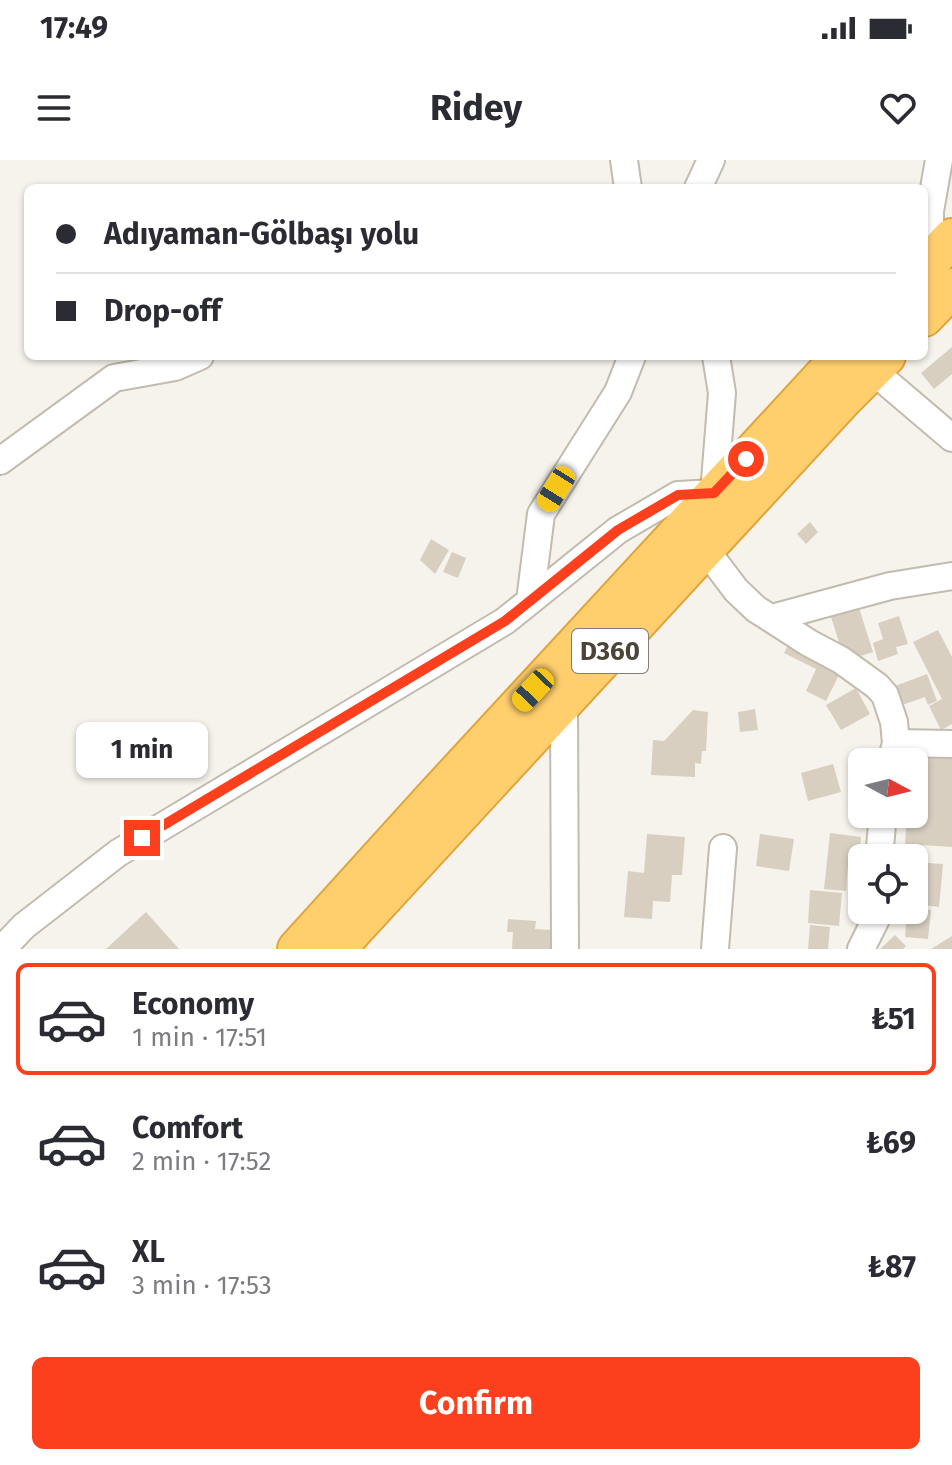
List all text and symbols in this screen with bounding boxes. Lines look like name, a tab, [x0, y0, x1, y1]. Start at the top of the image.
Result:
text: 17:49	[40, 10, 108, 46]
icon: menu	[32, 86, 76, 130]
text: Ridey	[430, 86, 522, 130]
icon: heart	[876, 86, 920, 130]
text: Adıyaman-Gölbaşı yolu	[104, 216, 419, 252]
text: Drop-off	[104, 293, 221, 329]
route start	[728, 441, 764, 477]
car	[533, 462, 579, 516]
road number: D360	[572, 629, 648, 673]
car	[508, 664, 558, 716]
callout: 1 min	[76, 722, 208, 778]
text: 1 min	[111, 734, 173, 765]
north arrow	[848, 748, 928, 828]
map controls	[848, 748, 928, 924]
route end	[124, 820, 160, 856]
button: locate	[848, 844, 928, 924]
icon: car	[36, 983, 108, 1055]
text: Economy	[132, 986, 254, 1022]
text: ₺51	[871, 1001, 916, 1037]
text: 1 min · 17:51	[132, 1022, 267, 1053]
icon: car	[36, 1107, 108, 1179]
text: Comfort	[132, 1110, 243, 1146]
text: ₺69	[866, 1125, 916, 1161]
text: 2 min · 17:52	[132, 1146, 271, 1177]
icon: car	[36, 1231, 108, 1303]
text: XL	[132, 1234, 165, 1270]
text: ₺87	[868, 1249, 916, 1285]
text: 3 min · 17:53	[132, 1270, 272, 1301]
button: Confirm	[32, 1357, 920, 1449]

